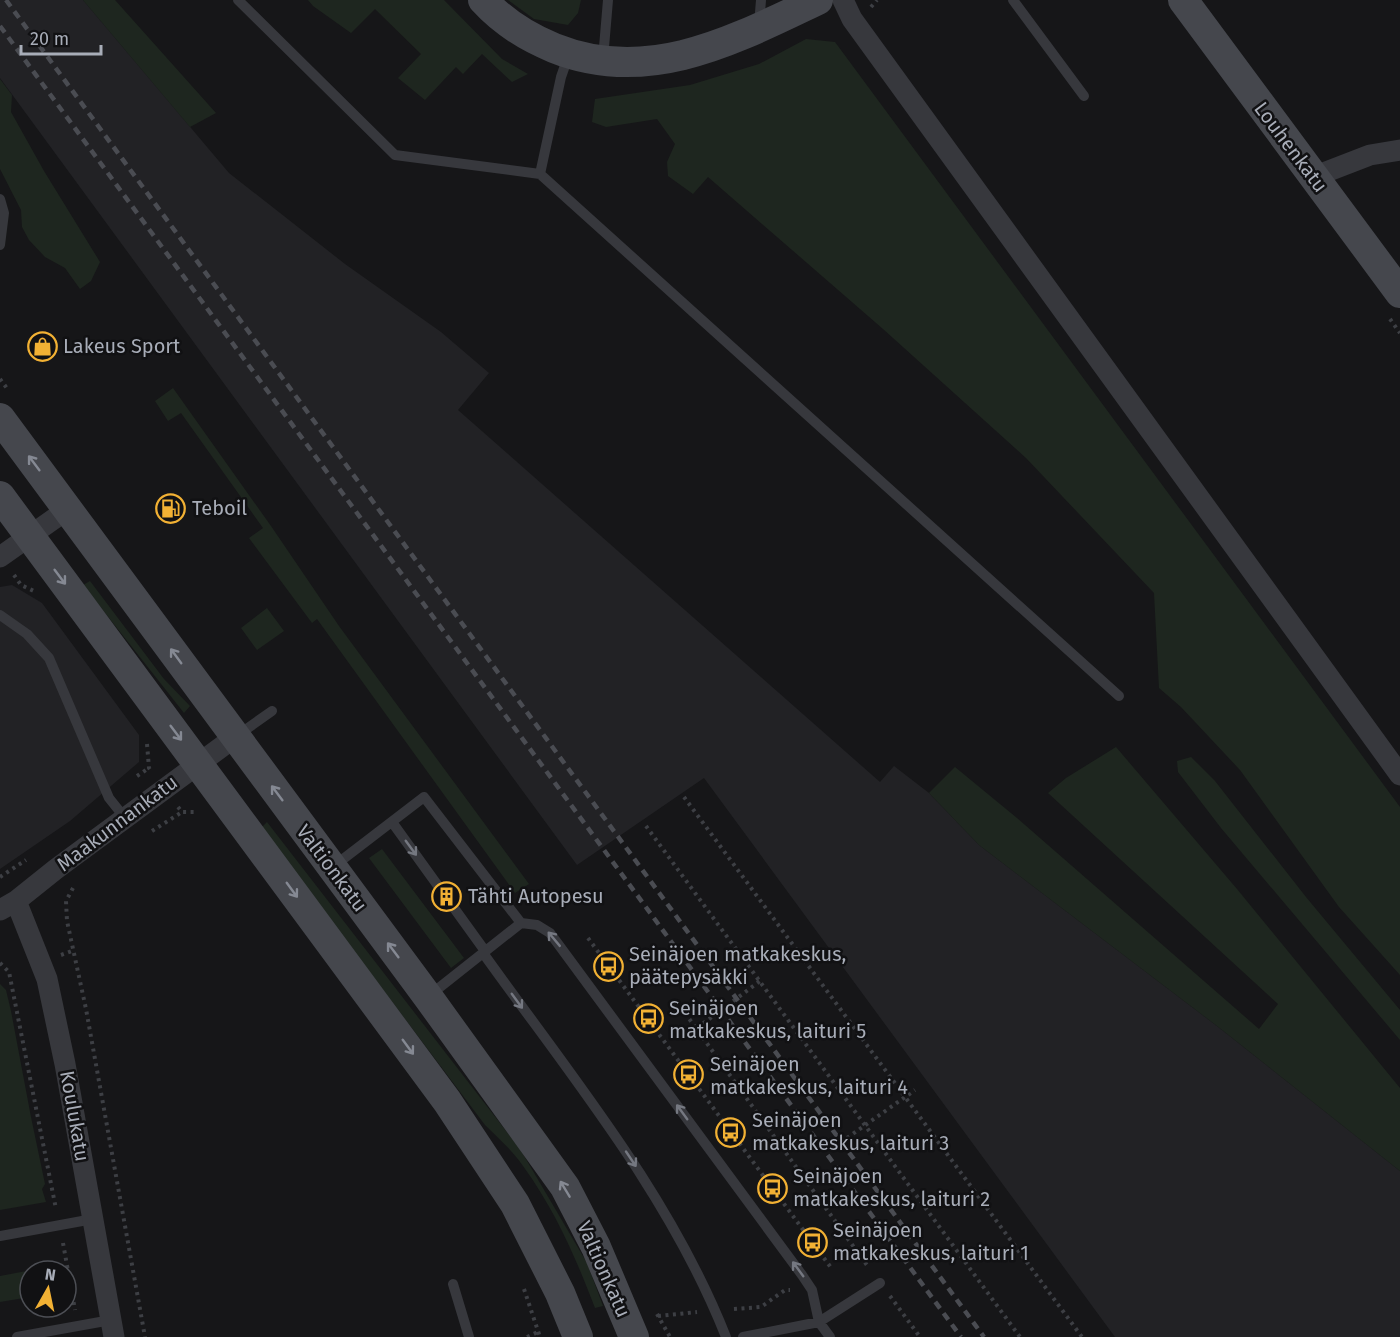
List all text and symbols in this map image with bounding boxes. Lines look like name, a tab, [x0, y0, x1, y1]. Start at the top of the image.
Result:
scale bar	[21, 18, 100, 56]
text: 20 m	[30, 28, 69, 50]
street label: Louhenkatu	[1249, 97, 1333, 197]
shop icon: Lakeus Sport	[26, 330, 58, 362]
place label: Lakeus Sport	[63, 334, 181, 358]
one-way arrow	[28, 456, 40, 472]
fuel station icon: Teboil	[155, 492, 187, 524]
place label: Teboil	[192, 496, 247, 520]
one-way arrow	[54, 568, 66, 584]
one-way arrow	[169, 648, 182, 664]
one-way arrow	[170, 725, 183, 741]
street label: Maakunnankatu	[52, 770, 182, 876]
one-way arrow	[271, 785, 283, 801]
street label: Valtionkatu	[291, 820, 373, 916]
one-way arrow	[405, 840, 417, 856]
building icon: Tähti Autopesu	[431, 880, 463, 912]
one-way arrow	[286, 882, 298, 898]
place label: Tähti Autopesu	[468, 884, 604, 908]
one-way arrow	[547, 932, 561, 947]
one-way arrow	[387, 942, 399, 958]
place label: Seinäjoen matkakeskus, päätepysäkki	[629, 942, 846, 989]
bus stop icon: Seinäjoen matkakeskus, päätepysäkki	[592, 950, 624, 982]
one-way arrow	[511, 992, 523, 1008]
place label: Seinäjoen matkakeskus, laituri 5	[669, 996, 866, 1043]
bus stop icon: Seinäjoen matkakeskus, laituri 5	[632, 1003, 664, 1035]
one-way arrow	[402, 1039, 414, 1055]
place label: Seinäjoen matkakeskus, laituri 4	[710, 1052, 908, 1099]
bus stop icon: Seinäjoen matkakeskus, laituri 4	[673, 1059, 705, 1091]
street label: Koulukatu	[55, 1069, 95, 1163]
one-way arrow	[676, 1104, 688, 1120]
place label: Seinäjoen matkakeskus, laituri 3	[752, 1108, 949, 1155]
bus stop icon: Seinäjoen matkakeskus, laituri 3	[715, 1116, 747, 1148]
one-way arrow	[625, 1150, 637, 1167]
place label: Seinäjoen matkakeskus, laituri 2	[793, 1164, 990, 1211]
bus stop icon: Seinäjoen matkakeskus, laituri 2	[756, 1172, 788, 1204]
one-way arrow	[559, 1181, 571, 1198]
street label: Valtionkatu	[572, 1217, 636, 1321]
place label: Seinäjoen matkakeskus, laituri 1	[833, 1218, 1029, 1265]
bus stop icon: Seinäjoen matkakeskus, laituri 1	[796, 1226, 828, 1258]
north arrow	[18, 1259, 78, 1319]
one-way arrow	[791, 1261, 804, 1277]
text: N	[44, 1264, 57, 1285]

